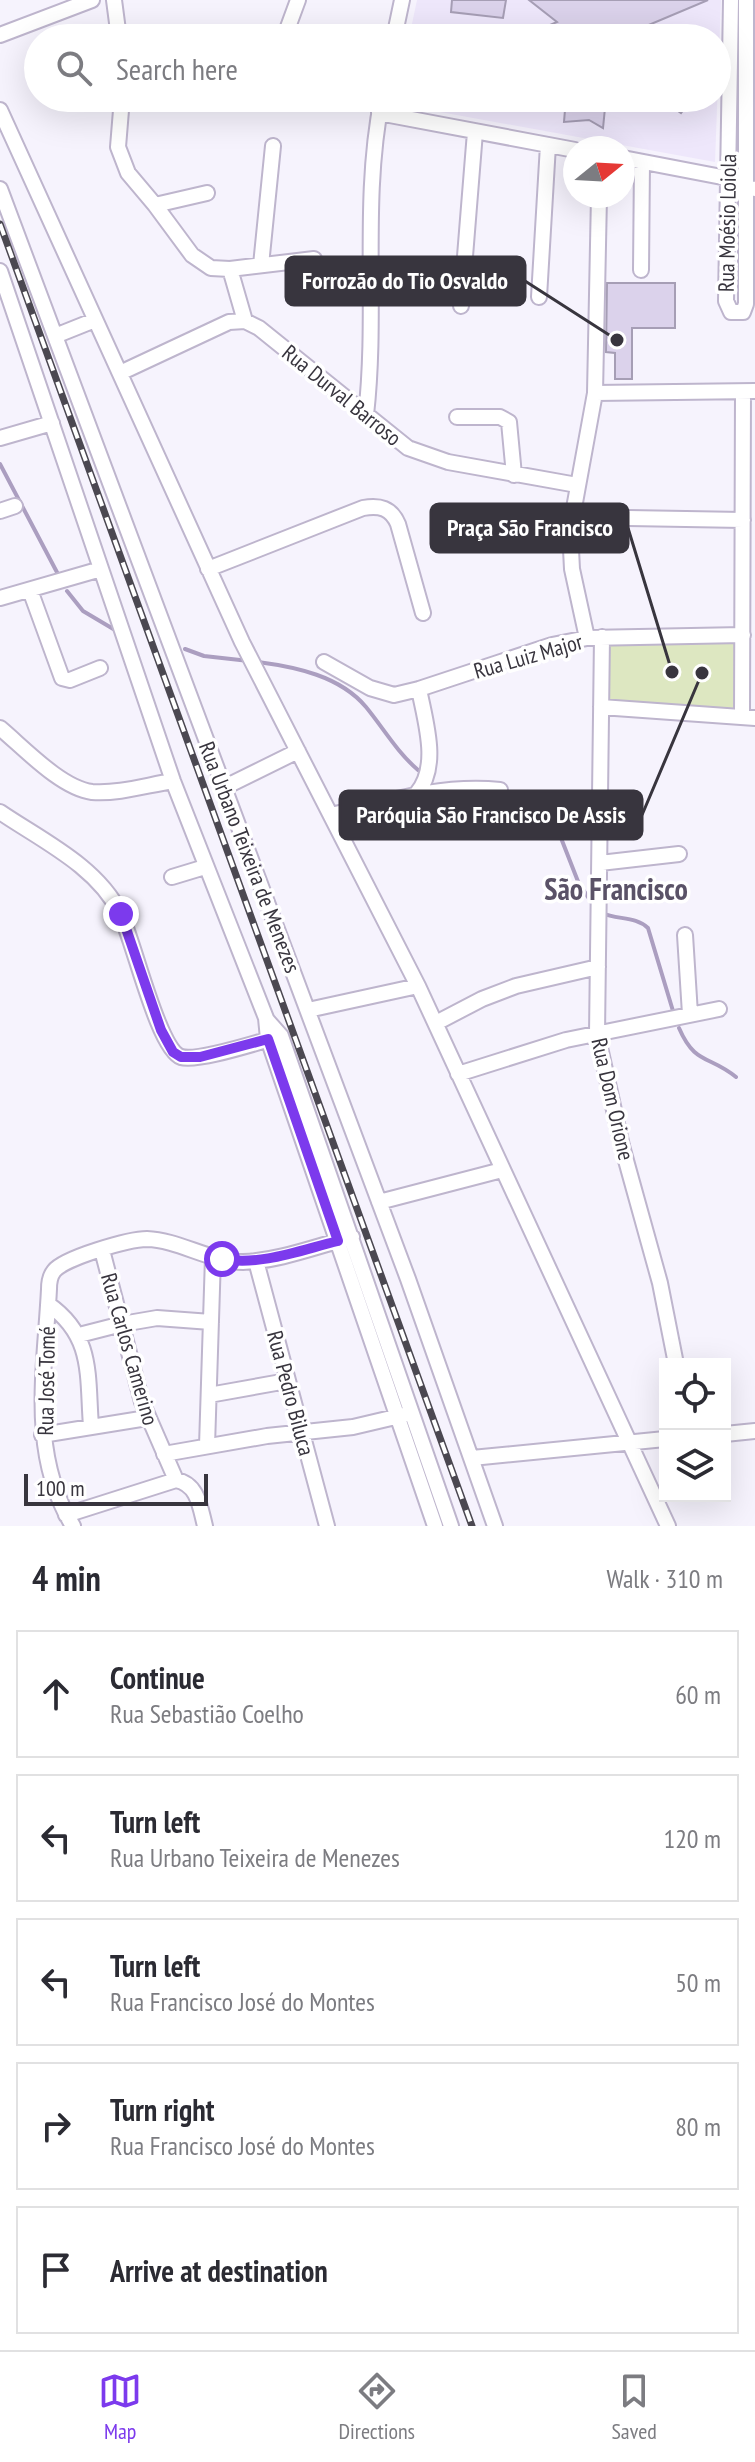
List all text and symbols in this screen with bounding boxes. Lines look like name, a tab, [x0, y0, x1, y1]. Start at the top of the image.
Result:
search box	[24, 24, 731, 112]
icon: search	[52, 46, 96, 90]
text: Search here	[116, 49, 238, 88]
north arrow	[563, 136, 635, 208]
street label: Rua Moésio Loiola	[712, 154, 742, 292]
callout: Forrozão do Tio Osvaldo	[286, 257, 525, 305]
text: Forrozão do Tio Osvaldo	[302, 265, 508, 296]
street label: Rua Durval Barroso	[277, 338, 407, 452]
callout: Praça São Francisco	[431, 504, 628, 552]
text: Praça São Francisco	[447, 512, 613, 543]
street label: Rua Luiz Major	[470, 627, 586, 685]
street label: Rua Urbano Teixeira de Menezes	[193, 738, 307, 976]
callout: Paróquia São Francisco De Assis	[340, 791, 642, 839]
text: Paróquia São Francisco De Assis	[356, 799, 626, 830]
district label: São Francisco	[544, 869, 688, 908]
route end	[103, 896, 139, 932]
street label: Rua Dom Orione	[585, 1035, 641, 1163]
route start	[204, 1241, 240, 1277]
street label: Rua Carlos Camerino	[95, 1270, 165, 1428]
street label: Rua José Tomé	[31, 1326, 61, 1436]
street label: Rua Pedro Biluca	[261, 1328, 321, 1458]
map controls	[659, 1358, 731, 1502]
button: locate	[659, 1358, 731, 1430]
button: layers	[659, 1430, 731, 1502]
scale bar	[24, 1470, 208, 1506]
text: 100 m	[36, 1474, 85, 1502]
text: 4 min	[32, 1556, 101, 1600]
text: Walk · 310 m	[606, 1562, 723, 1595]
text: Continue	[110, 1658, 205, 1697]
icon: ahead	[34, 1672, 78, 1716]
text: 60 m	[675, 1678, 721, 1711]
text: Rua Sebastião Coelho	[110, 1697, 304, 1730]
text: Turn left	[110, 1802, 200, 1841]
icon: left	[34, 1816, 78, 1860]
text: 120 m	[663, 1822, 721, 1855]
text: Rua Urbano Teixeira de Menezes	[110, 1841, 400, 1874]
text: Turn left	[110, 1946, 200, 1985]
icon: left	[34, 1960, 78, 2004]
text: 50 m	[675, 1966, 721, 1999]
text: Rua Francisco José do Montes	[110, 1985, 375, 2018]
text: Turn right	[110, 2090, 214, 2129]
icon: right	[34, 2104, 78, 2148]
text: 80 m	[675, 2110, 721, 2143]
text: Rua Francisco José do Montes	[110, 2129, 375, 2162]
icon: arrive	[34, 2248, 78, 2292]
text: Arrive at destination	[110, 2251, 328, 2290]
tab: Map	[98, 2369, 142, 2445]
tab: Directions	[339, 2369, 415, 2445]
tab: Saved	[611, 2369, 657, 2445]

